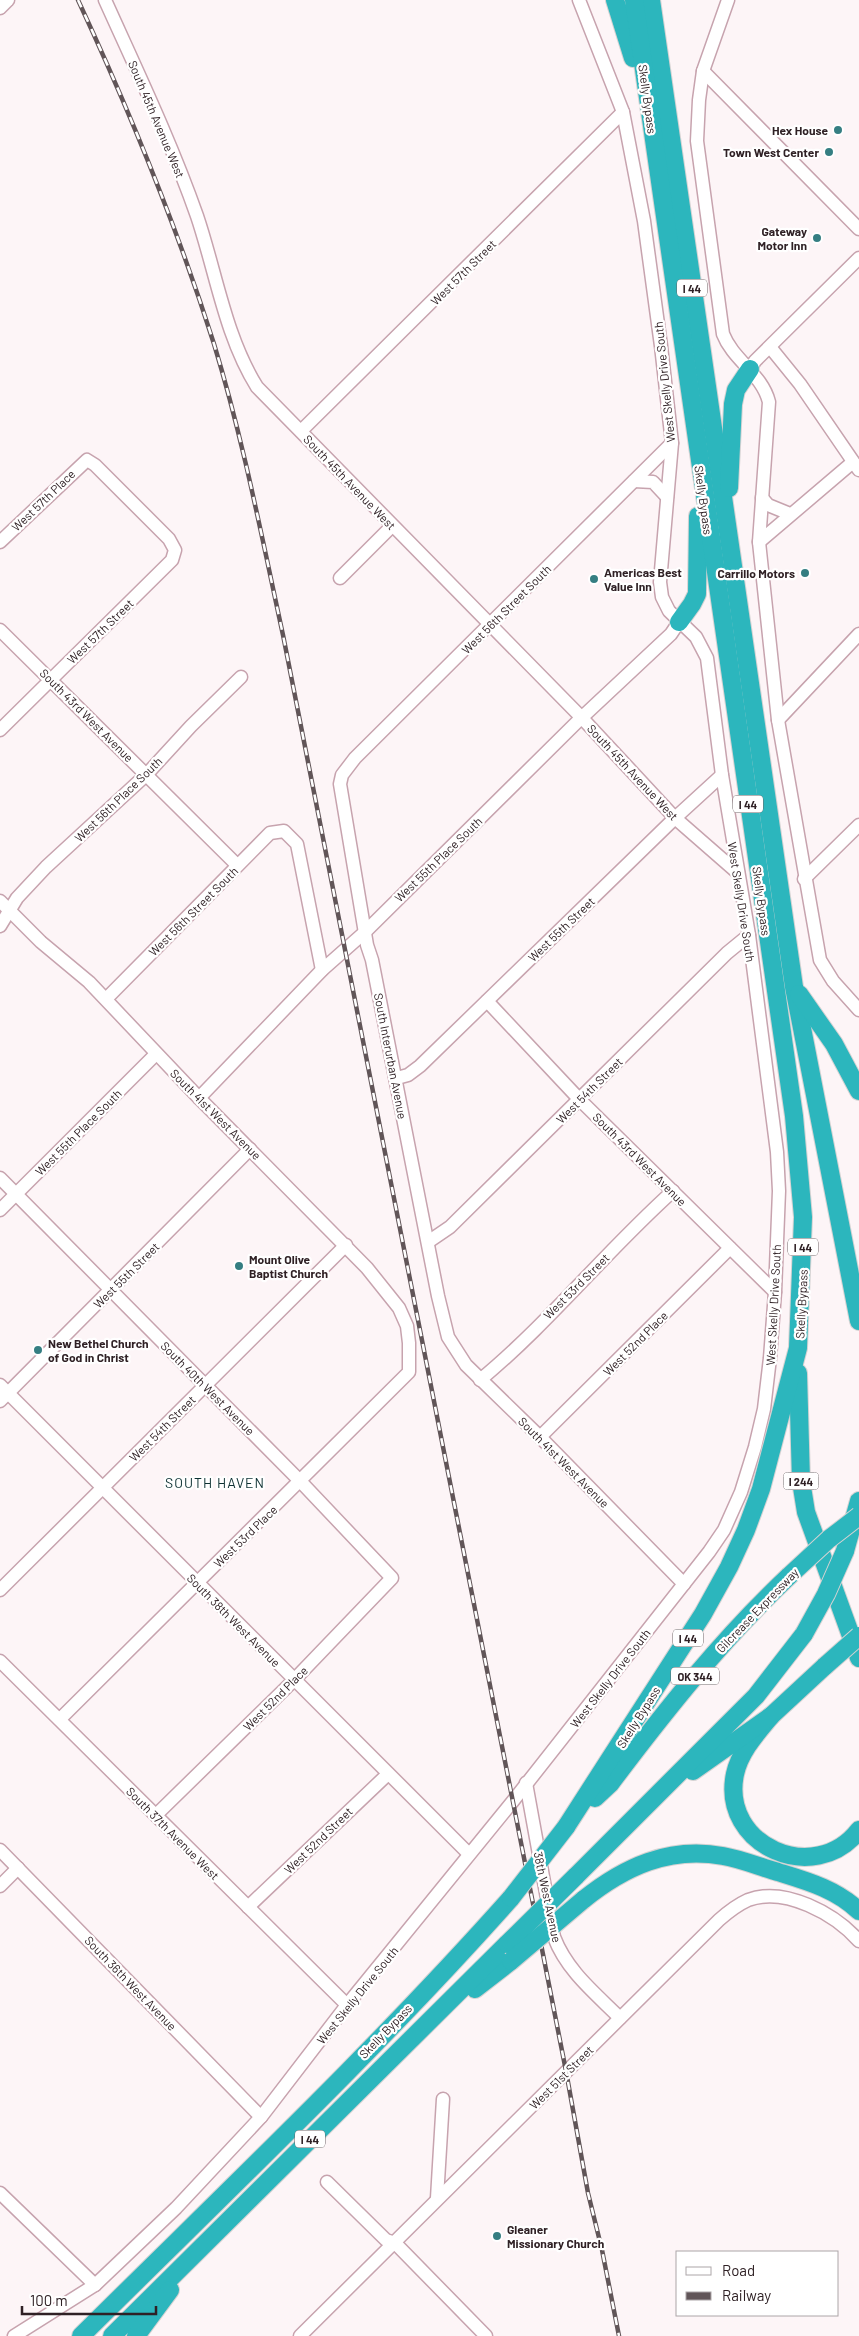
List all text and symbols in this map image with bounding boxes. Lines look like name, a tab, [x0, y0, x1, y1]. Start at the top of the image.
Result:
street label: South 45th Avenue West	[126, 58, 188, 180]
street label: Skelly Bypass	[636, 63, 660, 135]
place label: Hex House	[772, 123, 828, 137]
marker: Hex House	[832, 124, 844, 136]
place label: Town West Center	[723, 145, 819, 159]
marker: Town West Center	[823, 146, 835, 158]
place label: Gateway Motor Inn	[757, 224, 807, 252]
marker: Gateway Motor Inn	[811, 232, 823, 244]
street label: West 57th Street	[427, 236, 499, 308]
road number: I 44	[677, 280, 707, 296]
street label: West Skelly Drive South	[651, 321, 677, 443]
street label: South 45th Avenue West	[301, 432, 399, 532]
street label: Skelly Bypass	[692, 464, 716, 536]
street label: West 57th Place	[8, 466, 78, 534]
street label: West 56th Street South	[459, 562, 553, 656]
place label: Americas Best Value Inn	[604, 565, 682, 593]
place label: Carrillo Motors	[717, 566, 795, 580]
marker: Carrillo Motors	[799, 567, 811, 579]
marker: Americas Best Value Inn	[588, 573, 600, 585]
street label: West 57th Street	[64, 596, 136, 666]
street label: South 43rd West Avenue	[37, 665, 137, 765]
street label: South 45th Avenue West	[585, 721, 681, 823]
street label: West 56th Place South	[71, 754, 165, 844]
road number: I 44	[733, 796, 763, 812]
street label: West 55th Place South	[391, 814, 485, 904]
street label: West Skelly Drive South	[726, 841, 758, 963]
street label: West 56th Street South	[146, 864, 240, 958]
street label: Skelly Bypass	[750, 865, 774, 937]
street label: West 55th Street	[525, 894, 597, 964]
street label: South Interurban Avenue	[372, 992, 410, 1120]
street label: West 54th Street	[553, 1054, 625, 1126]
street label: South 41st West Avenue	[168, 1066, 264, 1162]
street label: West 55th Place South	[32, 1086, 124, 1178]
street label: South 43rd West Avenue	[590, 1109, 690, 1209]
road number: I 44	[788, 1238, 818, 1256]
street label: West 55th Street	[90, 1239, 162, 1311]
street label: West Skelly Drive South	[763, 1244, 783, 1366]
street label: West 53rd Street	[540, 1250, 612, 1322]
place label: Mount Olive Baptist Church	[249, 1252, 328, 1280]
marker: Mount Olive Baptist Church	[233, 1260, 245, 1272]
street label: Skelly Bypass	[792, 1269, 810, 1339]
street label: West 52nd Place	[600, 1308, 670, 1378]
place label: New Bethel Church of God in Christ	[48, 1336, 149, 1364]
street label: South 40th West Avenue	[158, 1338, 258, 1438]
marker: New Bethel Church of God in Christ	[32, 1344, 44, 1356]
street label: West 54th Street	[126, 1392, 198, 1464]
street label: South 41st West Avenue	[516, 1414, 612, 1510]
road number: I 244	[784, 1472, 818, 1490]
district label: SOUTH HAVEN	[165, 1474, 265, 1491]
street label: West 53rd Place	[210, 1502, 280, 1570]
street label: Gilcrease Expressway	[713, 1564, 801, 1655]
street label: South 38th West Avenue	[185, 1571, 283, 1669]
street label: West Skelly Drive South	[567, 1626, 653, 1730]
road number: I 44	[673, 1630, 703, 1646]
street label: West 52nd Place	[240, 1663, 310, 1733]
road number: OK 344	[671, 1668, 719, 1684]
street label: Skelly Bypass	[614, 1684, 663, 1750]
street label: South 37th Avenue West	[124, 1784, 222, 1882]
street label: West 52nd Street	[281, 1804, 355, 1876]
street label: 38th West Avenue	[532, 1850, 564, 1944]
street label: South 36th West Avenue	[82, 1933, 180, 2033]
street label: West Skelly Drive South	[313, 1943, 401, 2047]
street label: Skelly Bypass	[356, 2001, 414, 2061]
street label: West 51st Street	[526, 2042, 596, 2112]
road number: I 44	[295, 2130, 325, 2148]
place label: Gleaner Missionary Church	[507, 2222, 604, 2250]
marker: Gleaner Missionary Church	[491, 2230, 503, 2242]
legend	[676, 2251, 839, 2316]
text: Road	[722, 2261, 755, 2279]
scale bar	[22, 2284, 156, 2316]
text: Railway	[722, 2286, 771, 2304]
text: 100 m	[30, 2291, 68, 2309]

